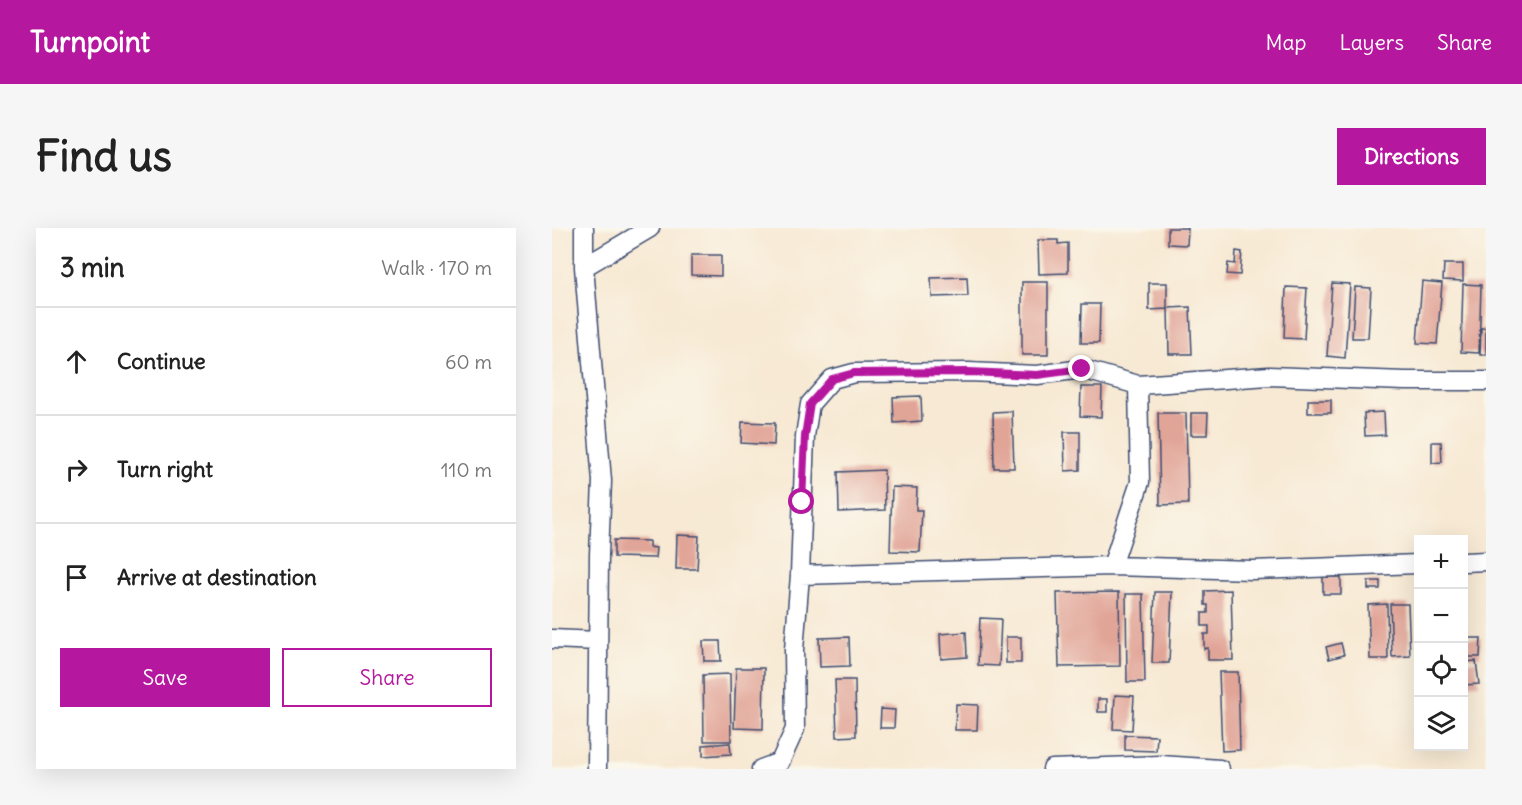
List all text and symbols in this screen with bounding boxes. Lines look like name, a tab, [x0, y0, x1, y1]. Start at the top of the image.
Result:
text: Turnpoint	[30, 24, 150, 60]
text: Map	[1266, 29, 1306, 56]
text: Layers	[1339, 29, 1404, 56]
text: Share	[1437, 29, 1492, 56]
button: Directions	[1337, 128, 1486, 185]
text: Find us	[36, 130, 172, 182]
text: 3 min	[60, 251, 125, 284]
text: Walk · 170 m	[381, 255, 492, 280]
icon: ahead	[60, 345, 93, 378]
text: Continue	[117, 347, 206, 375]
text: 60 m	[445, 349, 492, 374]
route end	[1068, 355, 1094, 381]
icon: right	[60, 453, 93, 486]
text: Turn right	[117, 455, 213, 483]
text: 110 m	[441, 457, 492, 482]
route start	[788, 488, 814, 514]
map controls	[1414, 535, 1468, 751]
button: +	[1414, 535, 1468, 589]
icon: arrive	[60, 561, 93, 594]
text: Arrive at destination	[117, 563, 317, 591]
button: −	[1414, 589, 1468, 643]
button: locate	[1414, 643, 1468, 697]
button: Save	[60, 648, 270, 707]
button: Share	[282, 648, 492, 707]
button: layers	[1414, 697, 1468, 751]

